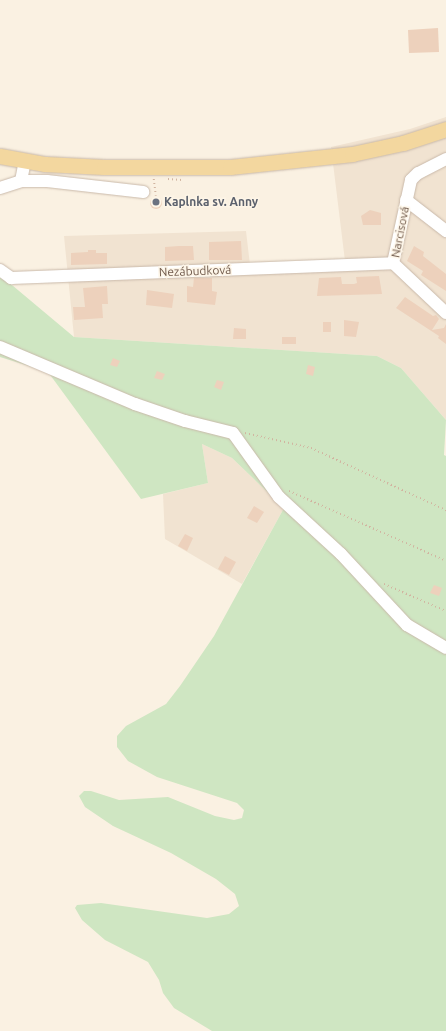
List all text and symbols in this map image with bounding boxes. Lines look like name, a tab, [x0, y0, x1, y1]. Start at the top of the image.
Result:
place label: Kaplnka sv. Anny	[164, 195, 258, 209]
marker: Kaplnka sv. Anny	[151, 197, 161, 207]
street label: Narcisová	[388, 205, 412, 259]
street label: Nezábudková	[158, 263, 232, 279]

